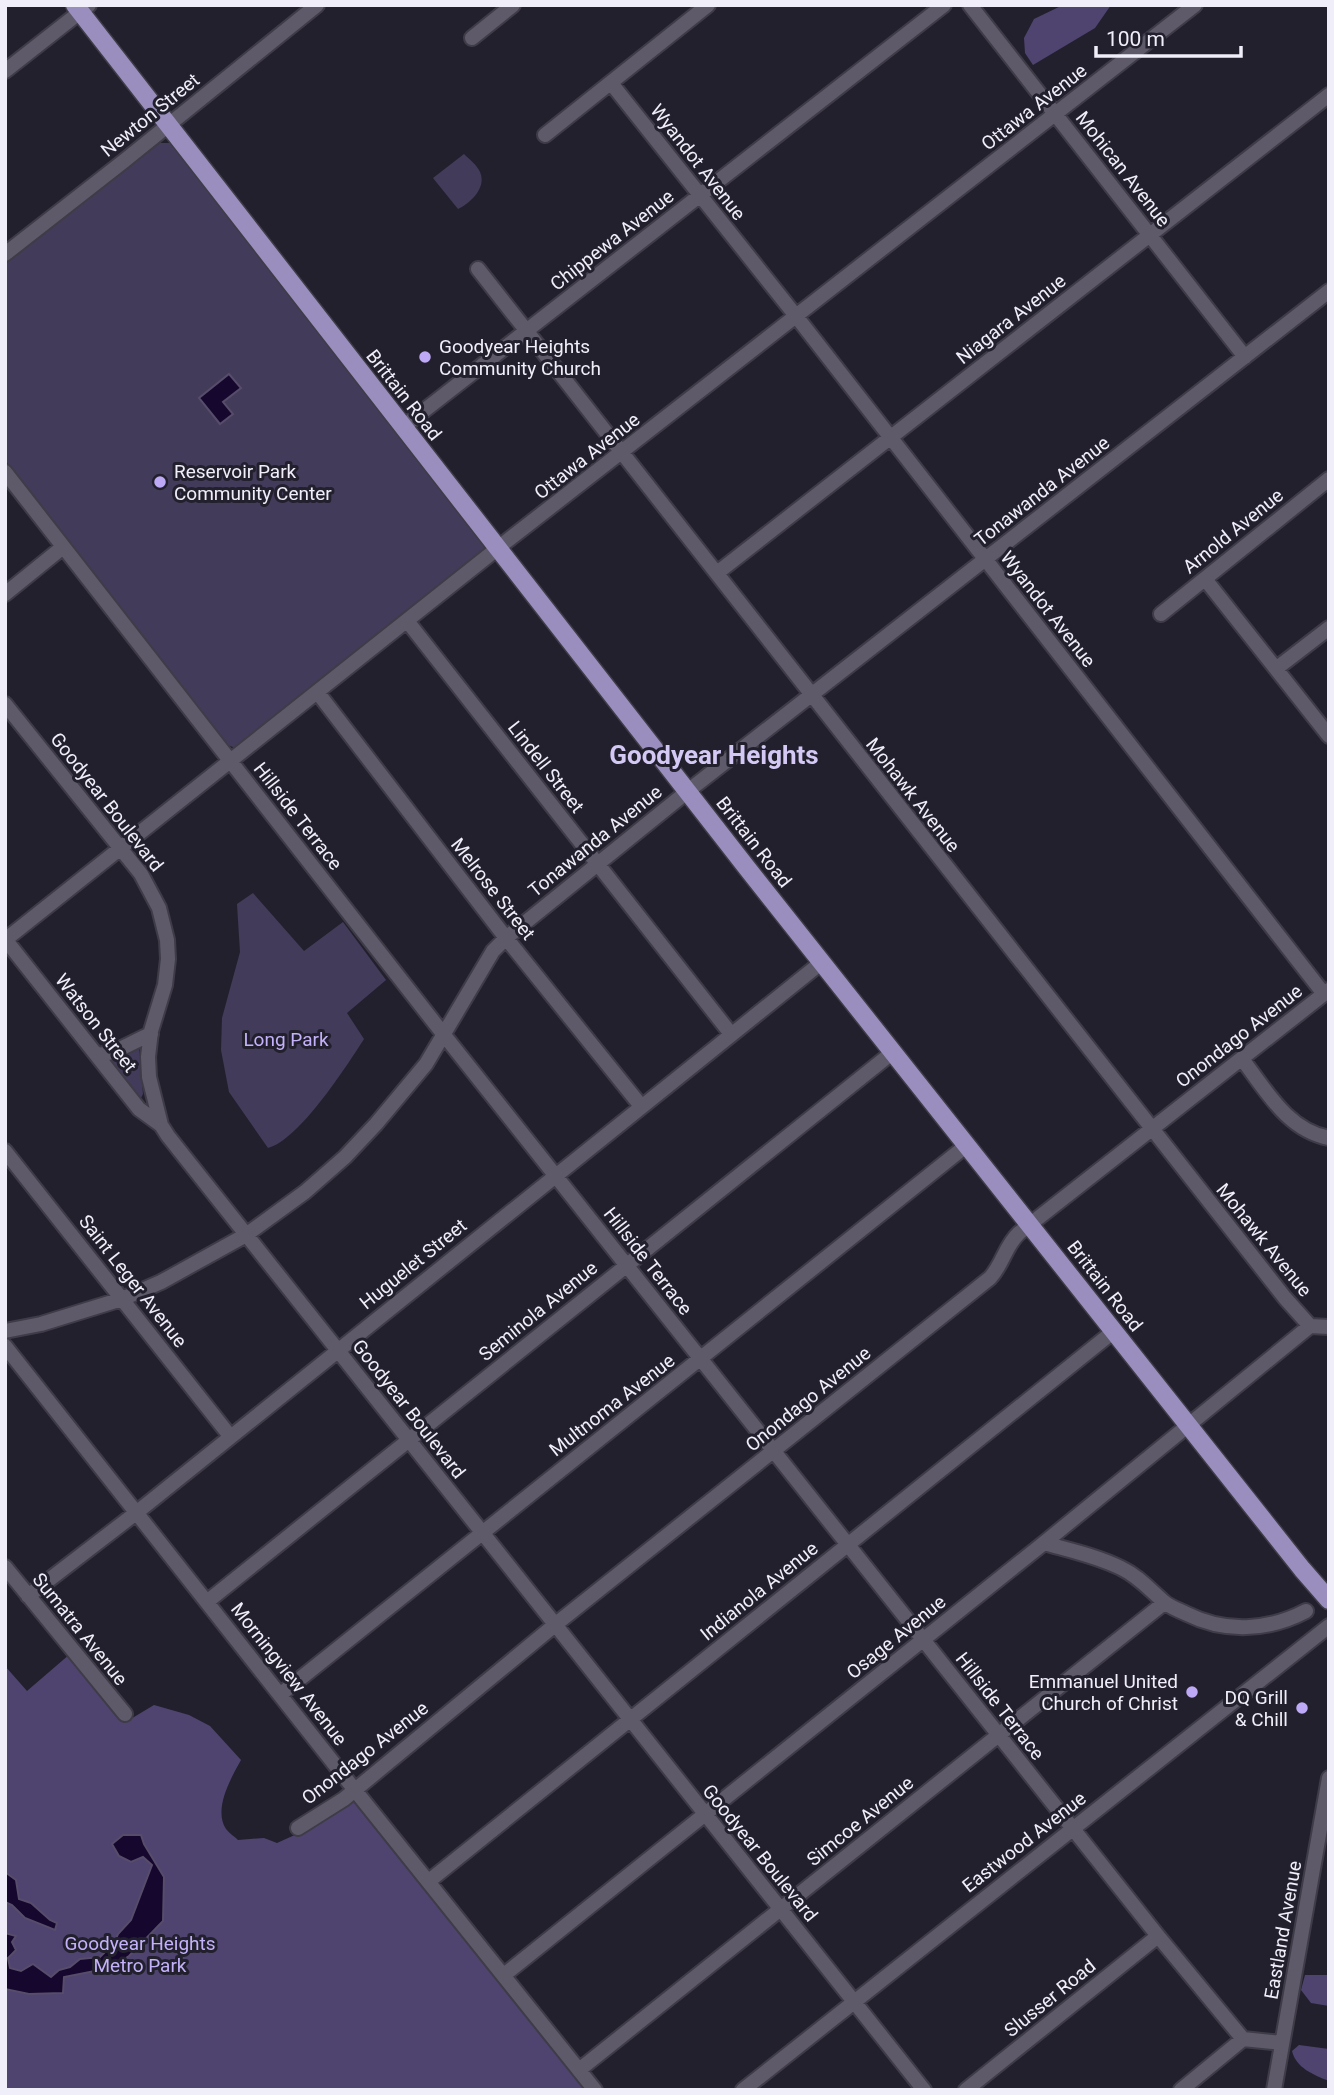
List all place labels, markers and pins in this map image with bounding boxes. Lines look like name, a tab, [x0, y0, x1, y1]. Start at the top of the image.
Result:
place label: Goodyear Heights Community Church	[439, 335, 601, 380]
marker: Goodyear Heights Community Church	[417, 349, 433, 365]
place label: Reservoir Park Community Center	[174, 460, 332, 505]
marker: Reservoir Park Community Center	[152, 474, 168, 490]
place label: Emmanuel United Church of Christ	[1029, 1670, 1178, 1715]
marker: Emmanuel United Church of Christ	[1184, 1684, 1200, 1700]
place label: DQ Grill & Chill	[1225, 1686, 1288, 1731]
marker: DQ Grill & Chill	[1294, 1700, 1310, 1716]

